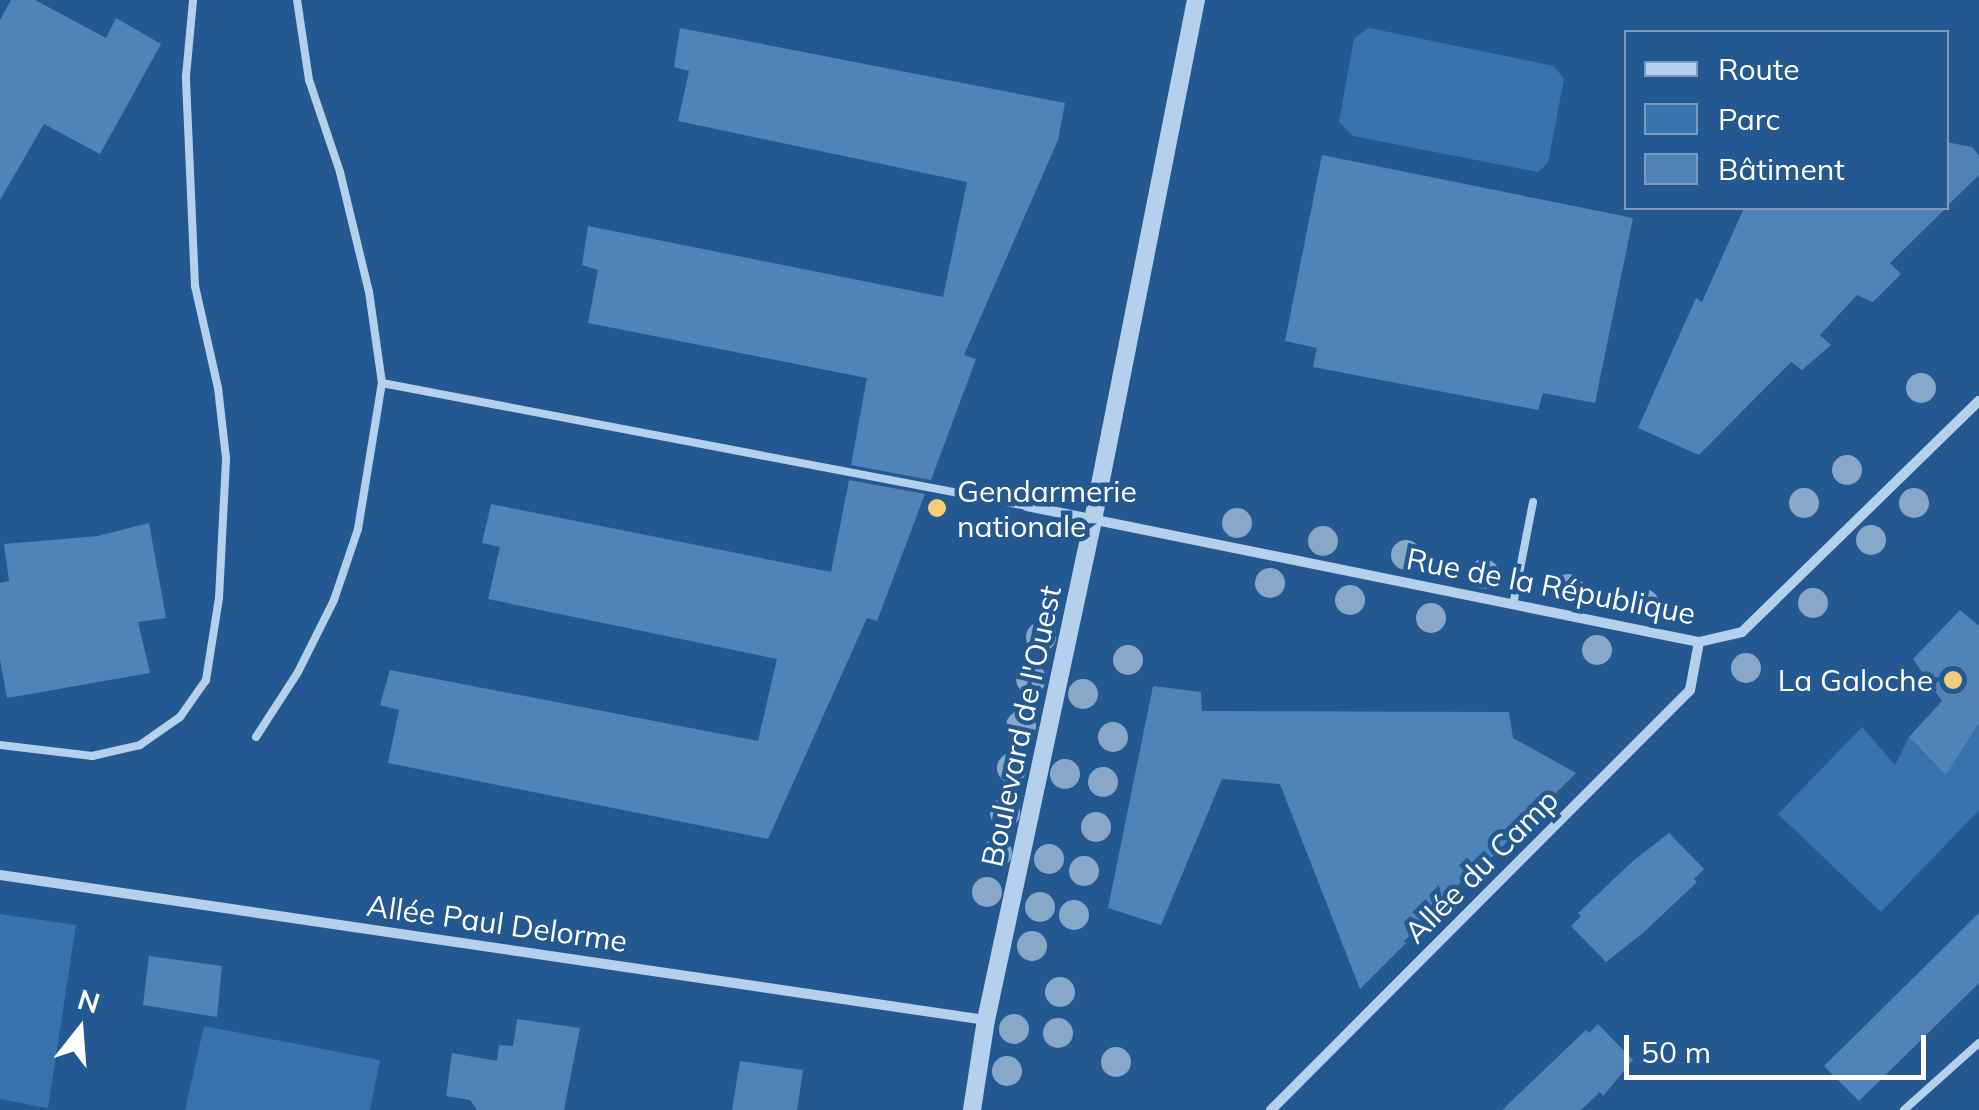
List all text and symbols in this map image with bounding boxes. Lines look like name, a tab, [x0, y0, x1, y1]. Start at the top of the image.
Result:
legend	[1624, 30, 1949, 210]
text: Route	[1718, 50, 1800, 88]
text: Parc	[1718, 100, 1780, 138]
text: Bâtiment	[1718, 150, 1845, 188]
place label: Gendarmerie nationale	[957, 473, 1137, 544]
marker: Gendarmerie nationale	[926, 497, 948, 519]
street label: Rue de la République	[1404, 540, 1698, 632]
street label: Boulevard de l'Ouest	[974, 582, 1068, 870]
place label: La Galoche	[1778, 662, 1933, 698]
marker: La Galoche	[1942, 669, 1964, 691]
street label: Allée du Camp	[1397, 782, 1565, 950]
street label: Allée Paul Delorme	[365, 887, 629, 959]
north arrow	[30, 980, 130, 1080]
text: N	[74, 981, 104, 1021]
scale bar	[1629, 1015, 1932, 1077]
text: 50 m	[1641, 1033, 1711, 1071]

